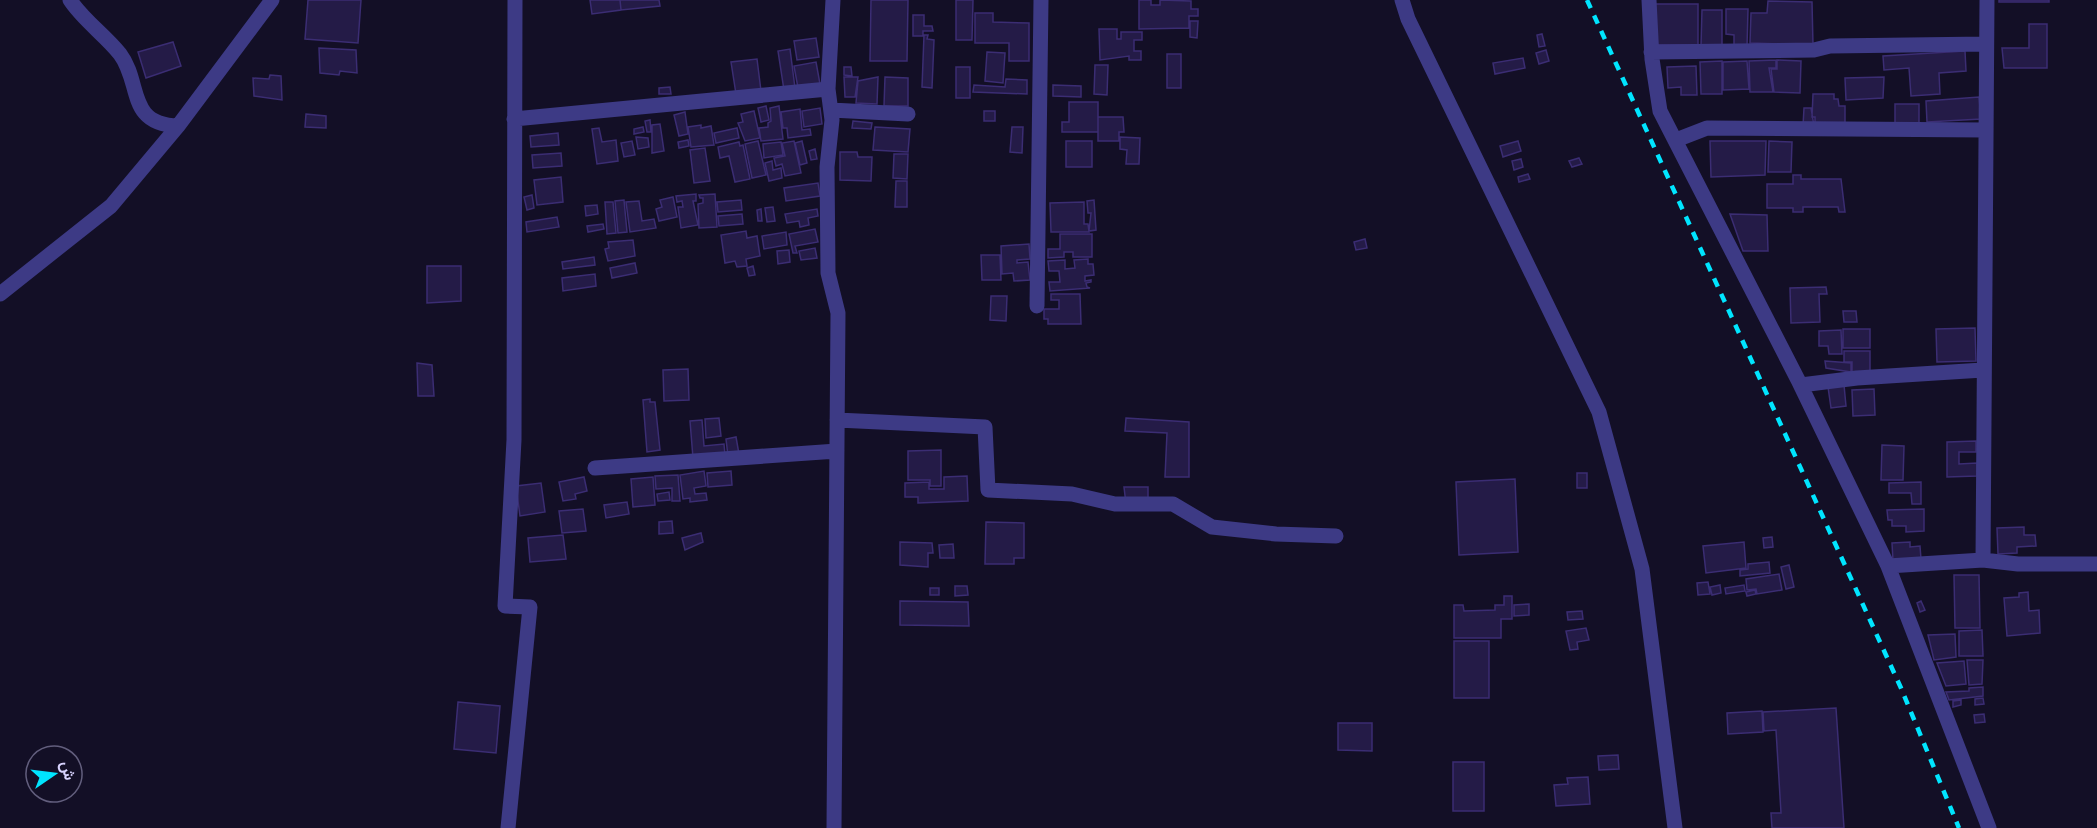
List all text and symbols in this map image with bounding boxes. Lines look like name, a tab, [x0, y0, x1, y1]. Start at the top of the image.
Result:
north arrow	[24, 744, 84, 804]
text: ش	[56, 758, 82, 782]

